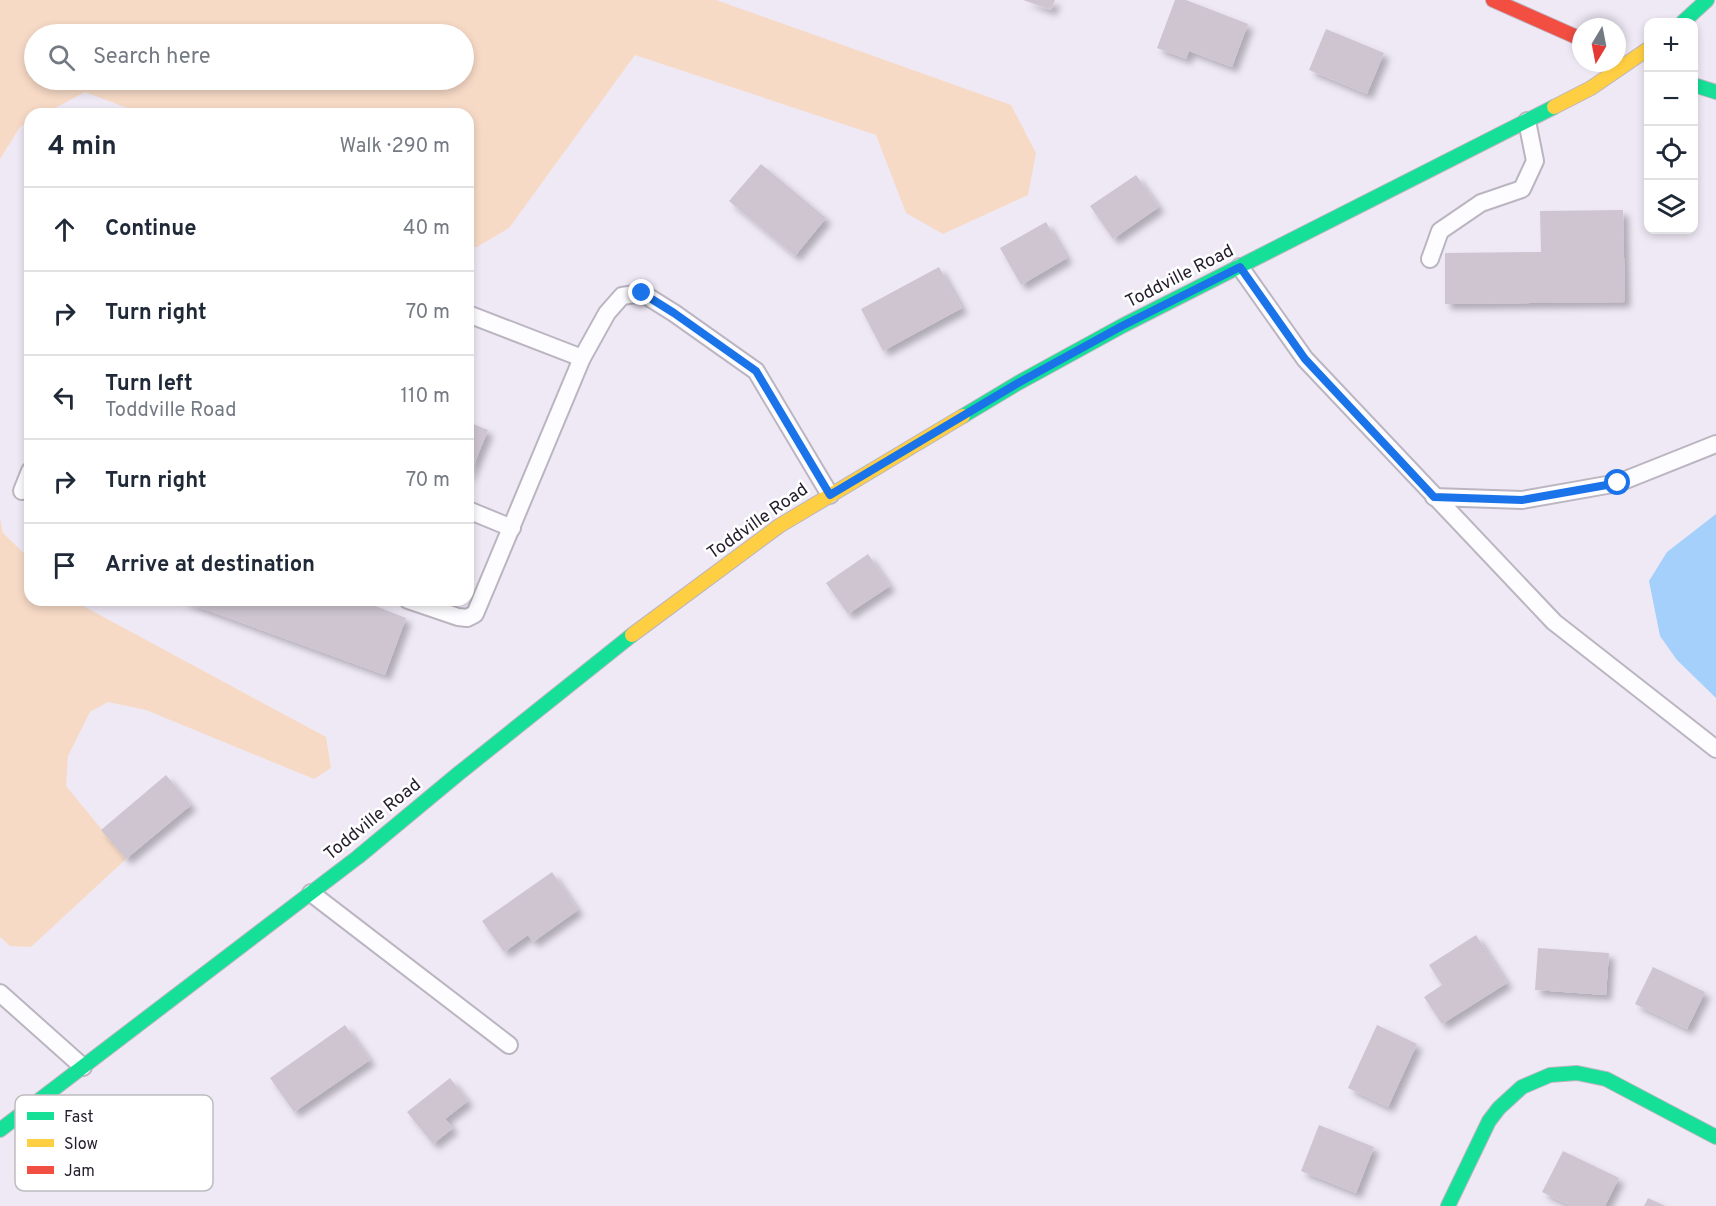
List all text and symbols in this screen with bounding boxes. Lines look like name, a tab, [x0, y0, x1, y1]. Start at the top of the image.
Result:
north arrow	[1572, 18, 1626, 72]
map controls	[1644, 18, 1698, 234]
button: +	[1644, 18, 1698, 72]
search box	[24, 24, 474, 90]
icon: search	[45, 41, 78, 74]
text: Search here	[93, 44, 211, 71]
button: −	[1644, 72, 1698, 126]
button: locate	[1644, 126, 1698, 180]
text: 4 min	[48, 131, 117, 164]
text: Walk · 290 m	[339, 134, 450, 160]
button: layers	[1644, 180, 1698, 234]
icon: ahead	[48, 213, 81, 246]
text: Continue	[105, 216, 196, 243]
text: 40 m	[403, 216, 450, 242]
street label: Toddville Road	[1122, 240, 1238, 314]
route end	[628, 279, 654, 305]
icon: right	[48, 297, 81, 330]
text: Turn right	[105, 300, 207, 327]
text: 70 m	[406, 300, 450, 326]
text: Turn left	[105, 371, 193, 398]
icon: left	[48, 381, 81, 414]
text: 110 m	[401, 384, 450, 410]
text: Toddville Road	[105, 398, 236, 424]
icon: right	[48, 465, 81, 498]
text: Turn right	[105, 468, 207, 495]
text: 70 m	[406, 468, 450, 494]
route start	[1604, 469, 1630, 495]
street label: Toddville Road	[703, 479, 813, 565]
icon: arrive	[48, 549, 81, 582]
text: Arrive at destination	[105, 552, 315, 579]
street label: Toddville Road	[320, 774, 426, 866]
legend	[15, 1095, 213, 1191]
text: Fast	[64, 1108, 94, 1128]
text: Slow	[64, 1135, 98, 1155]
text: Jam	[64, 1162, 95, 1182]

